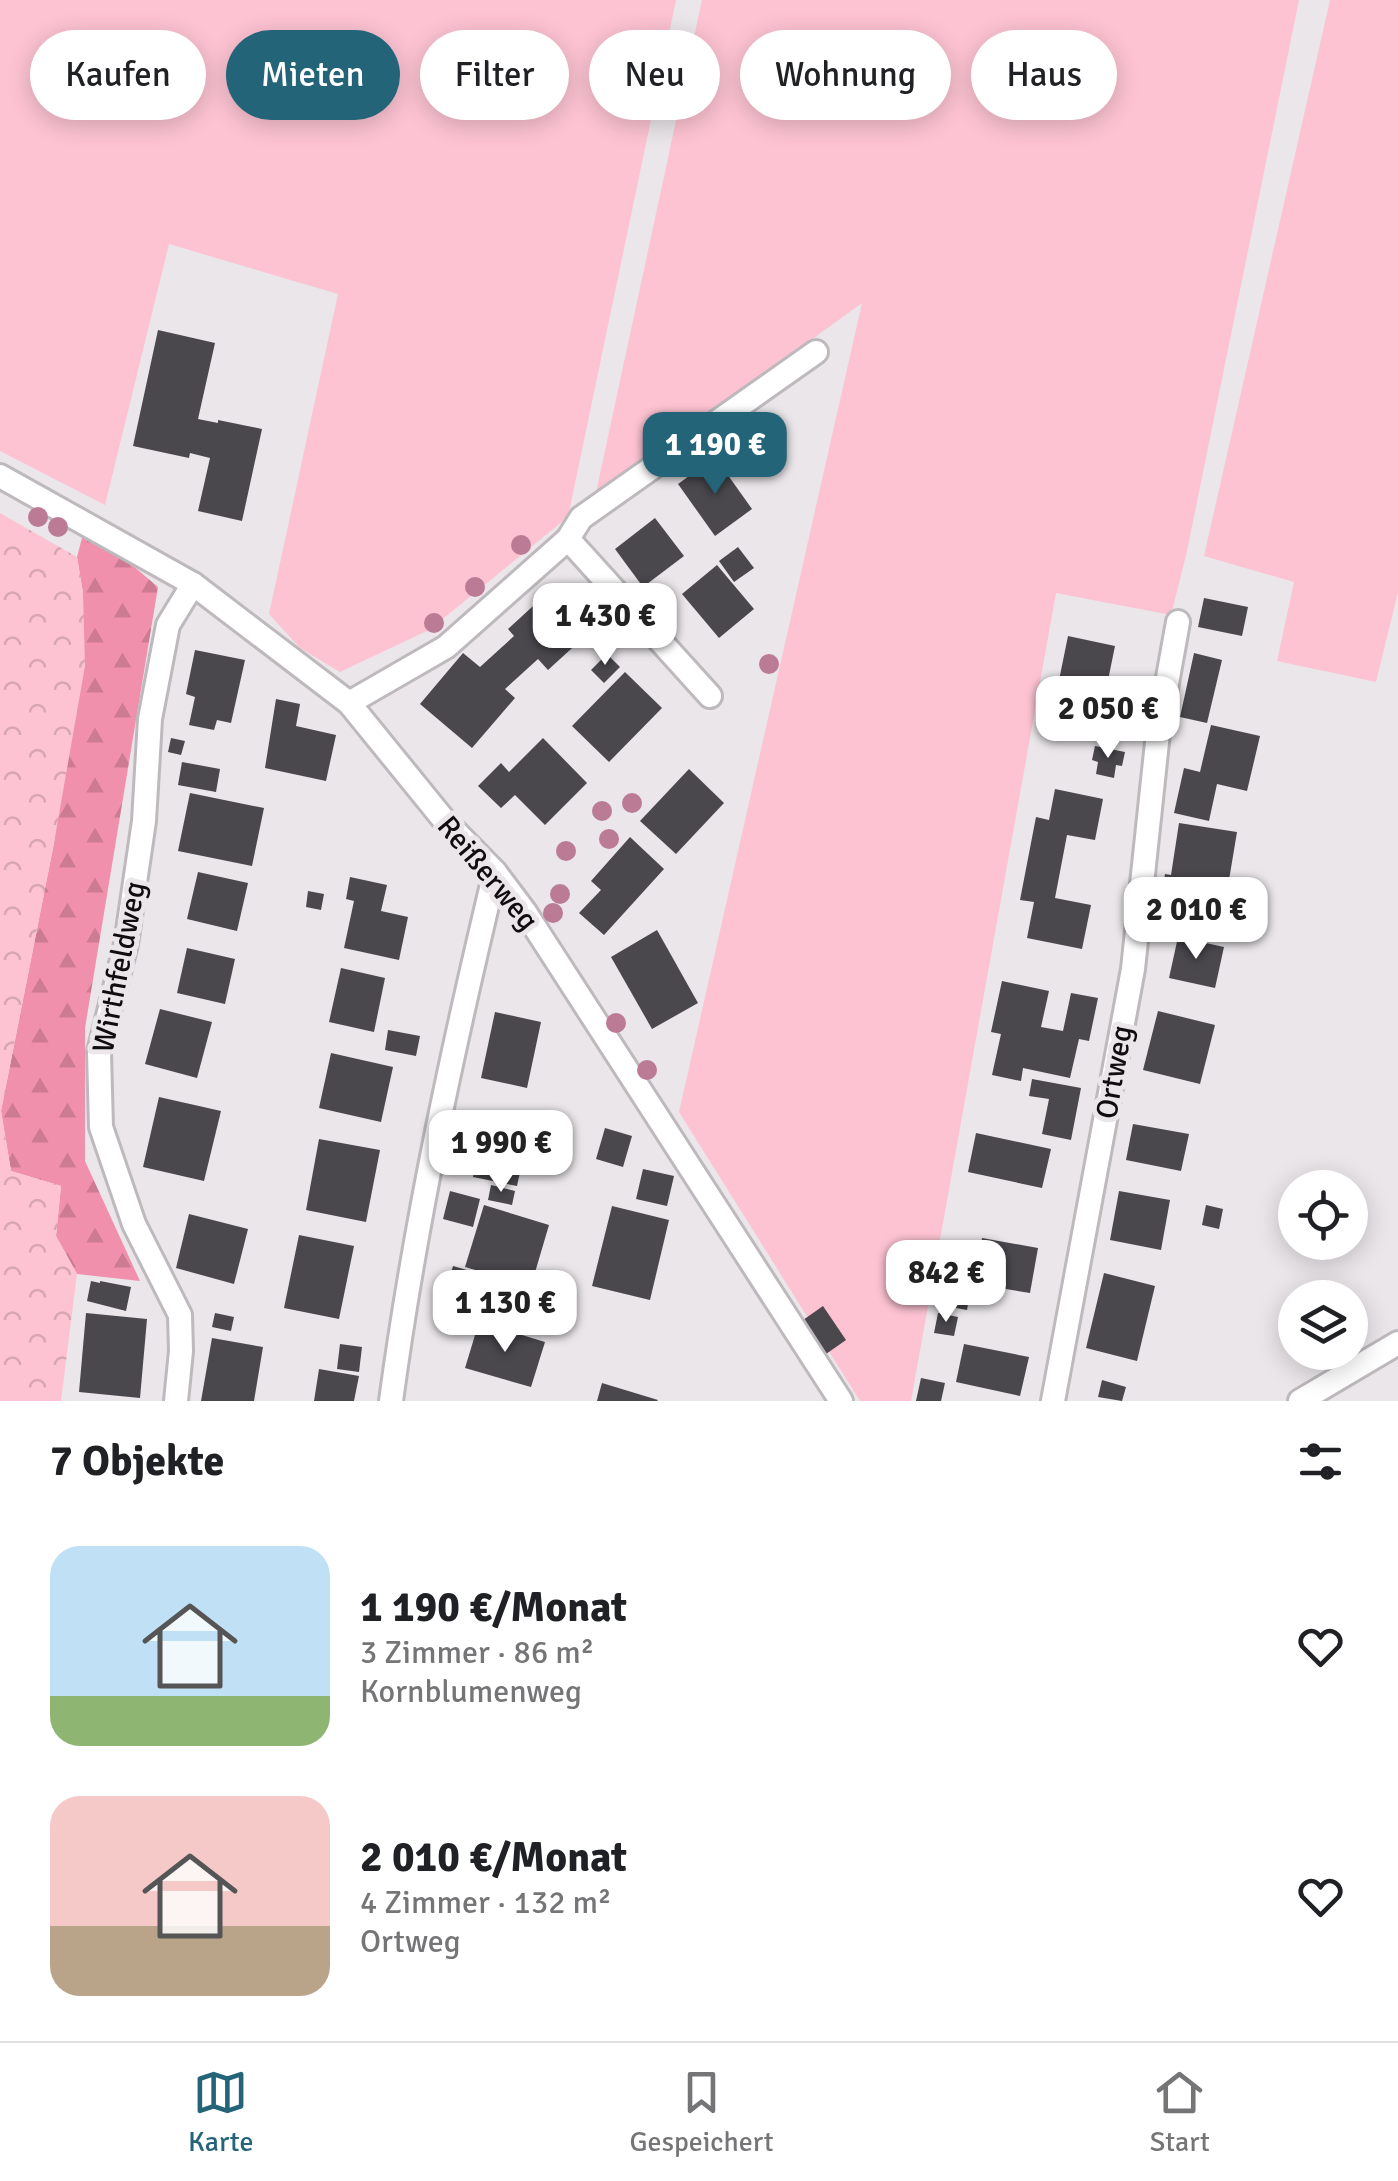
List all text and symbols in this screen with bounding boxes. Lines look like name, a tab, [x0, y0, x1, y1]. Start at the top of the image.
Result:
chip: Kaufen	[30, 30, 206, 120]
chip: Mieten	[226, 30, 400, 120]
chip: Filter	[420, 30, 569, 120]
chip: Neu	[589, 30, 720, 120]
chip: Wohnung	[740, 30, 951, 120]
chip: Haus	[971, 30, 1117, 120]
pin: 1 190 €	[623, 412, 807, 497]
text: 1 190 €	[665, 425, 765, 464]
pin: 1 430 €	[513, 583, 697, 668]
text: 1 430 €	[555, 596, 655, 635]
pin: 2 050 €	[1016, 676, 1200, 761]
text: 2 050 €	[1058, 689, 1158, 728]
street label: Reißerweg	[429, 808, 546, 938]
pin: 2 010 €	[1104, 877, 1288, 962]
street label: Wirthfeldweg	[85, 878, 154, 1056]
text: 2 010 €	[1146, 890, 1246, 929]
street label: Ortweg	[1088, 1022, 1141, 1122]
pin: 1 990 €	[409, 1110, 593, 1195]
text: 1 990 €	[451, 1123, 551, 1162]
map controls	[1278, 1170, 1368, 1370]
button: locate	[1278, 1170, 1368, 1260]
pin: 842 €	[876, 1240, 1016, 1325]
text: 842 €	[908, 1253, 984, 1292]
pin: 1 130 €	[413, 1270, 597, 1355]
button: layers	[1278, 1280, 1368, 1370]
text: 1 130 €	[455, 1283, 555, 1322]
icon: filters	[1293, 1434, 1348, 1489]
text: 7 Objekte	[50, 1436, 224, 1487]
text: 1 190 €/Monat	[360, 1582, 627, 1633]
icon: home	[130, 1586, 250, 1706]
icon: heart	[1293, 1619, 1348, 1674]
text: 3 Zimmer · 86 m²	[360, 1633, 594, 1672]
text: Kornblumenweg	[360, 1672, 582, 1711]
text: 2 010 €/Monat	[360, 1832, 627, 1883]
icon: home	[130, 1836, 250, 1956]
icon: heart	[1293, 1869, 1348, 1924]
text: 4 Zimmer · 132 m²	[360, 1883, 611, 1922]
text: Ortweg	[360, 1922, 461, 1961]
tab: Karte	[188, 2065, 253, 2159]
tab: Gespeichert	[630, 2065, 773, 2159]
tab: Start	[1150, 2065, 1210, 2159]

